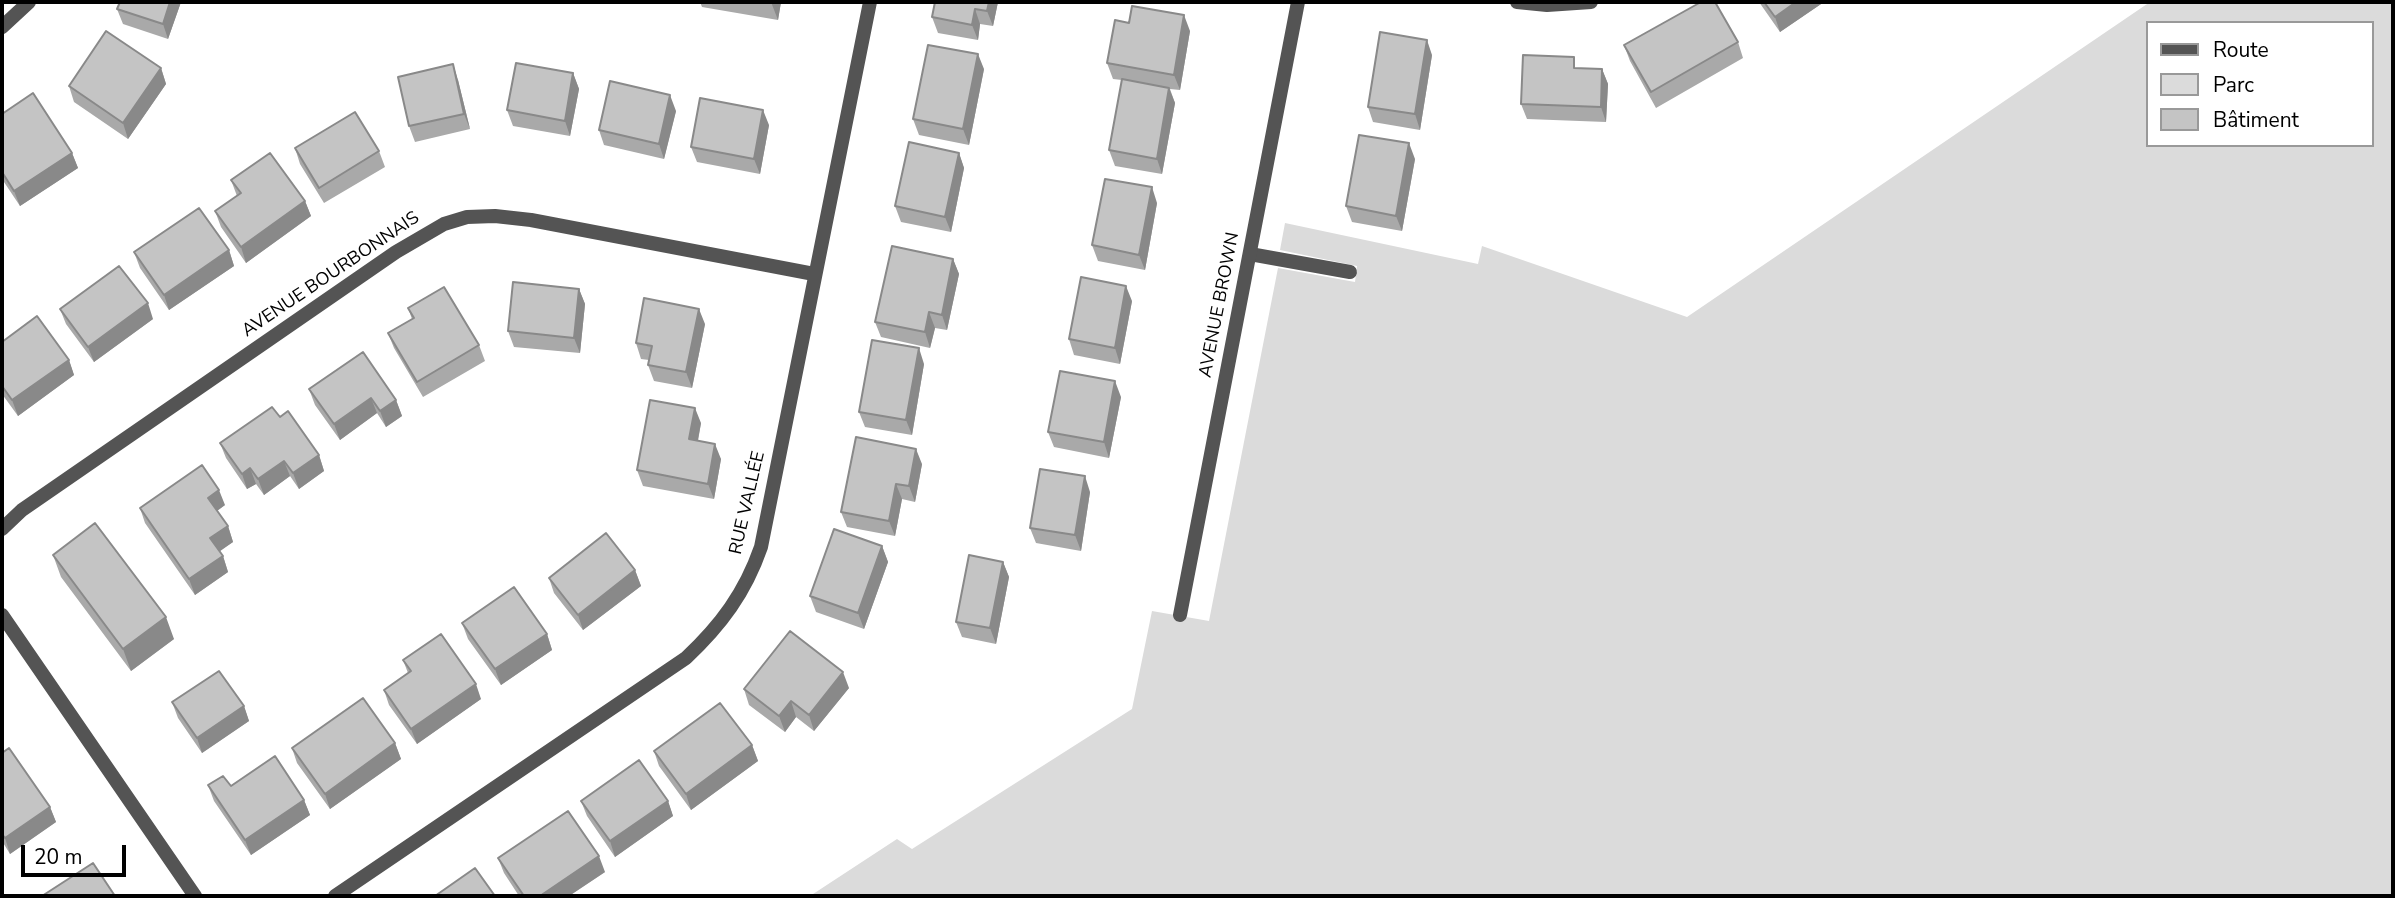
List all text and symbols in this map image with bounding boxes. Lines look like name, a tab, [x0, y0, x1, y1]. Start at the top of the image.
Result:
legend	[2146, 21, 2374, 147]
text: Route	[2213, 36, 2269, 64]
text: Parc	[2213, 71, 2254, 99]
text: Bâtiment	[2213, 106, 2299, 134]
street label: AVENUE BOURBONNAIS	[238, 208, 424, 342]
street label: AVENUE BROWN	[1195, 231, 1245, 379]
street label: RUE VALLÉE	[726, 449, 770, 557]
scale bar	[24, 832, 130, 876]
text: 20 m	[34, 843, 83, 871]

